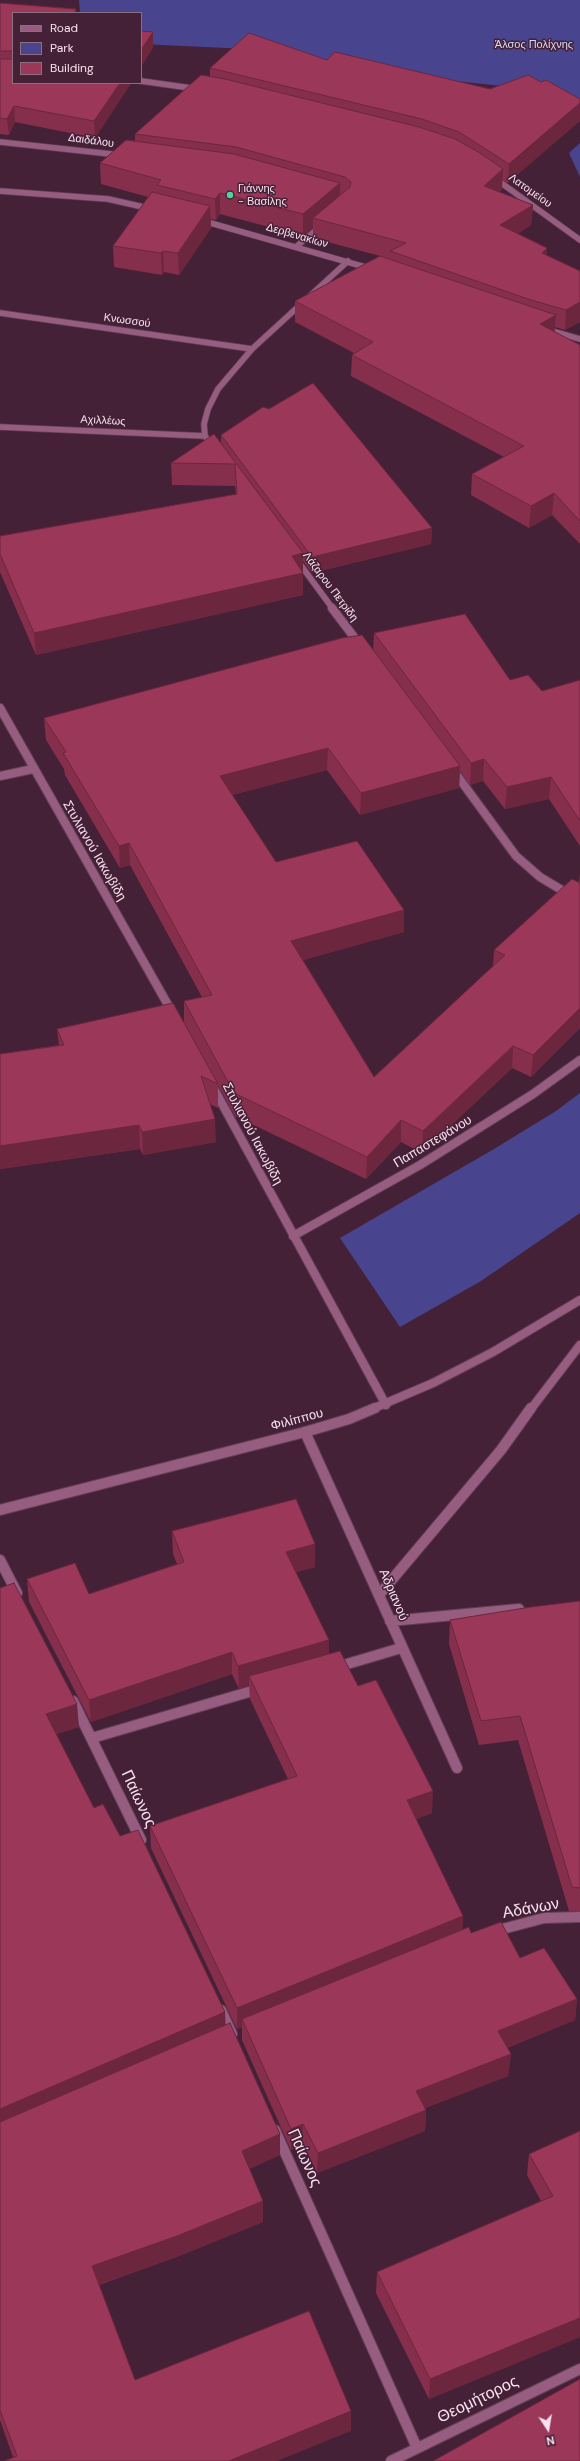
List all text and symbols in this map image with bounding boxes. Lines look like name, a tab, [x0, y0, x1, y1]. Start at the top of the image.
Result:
legend	[12, 12, 142, 84]
text: Road	[50, 20, 78, 36]
park label: Άλσος Πολίχνης	[495, 38, 573, 52]
text: Park	[50, 40, 74, 56]
text: Building	[50, 60, 94, 76]
street label: Δαιδάλου	[67, 131, 115, 151]
street label: Λατομείου	[506, 171, 554, 211]
place label: Γιάννης - Βασίλης	[238, 182, 287, 208]
marker: Γιάννης - Βασίλης	[225, 190, 235, 200]
street label: Δερβενακίων	[265, 221, 329, 251]
street label: Κνωσσού	[103, 311, 151, 331]
street label: Αχιλλέως	[80, 413, 126, 429]
street label: Λάζαρου Πετρίδη	[300, 550, 360, 624]
street label: Στυλιανού Ιακωβίδη	[59, 798, 129, 904]
street label: Στυλιανού Ιακωβίδη	[219, 1080, 285, 1188]
street label: Παπαστεφάνου	[391, 1113, 475, 1171]
street label: Φιλίππου	[269, 1406, 325, 1434]
street label: Αδριανού	[375, 1567, 411, 1623]
street label: Παίωνος	[116, 1767, 160, 1831]
street label: Αδάνων	[501, 1895, 561, 1923]
street label: Παίωνος	[283, 2126, 325, 2190]
street label: Θεομήτορος	[435, 2372, 521, 2428]
north arrow	[528, 2409, 568, 2449]
text: N	[545, 2433, 556, 2448]

